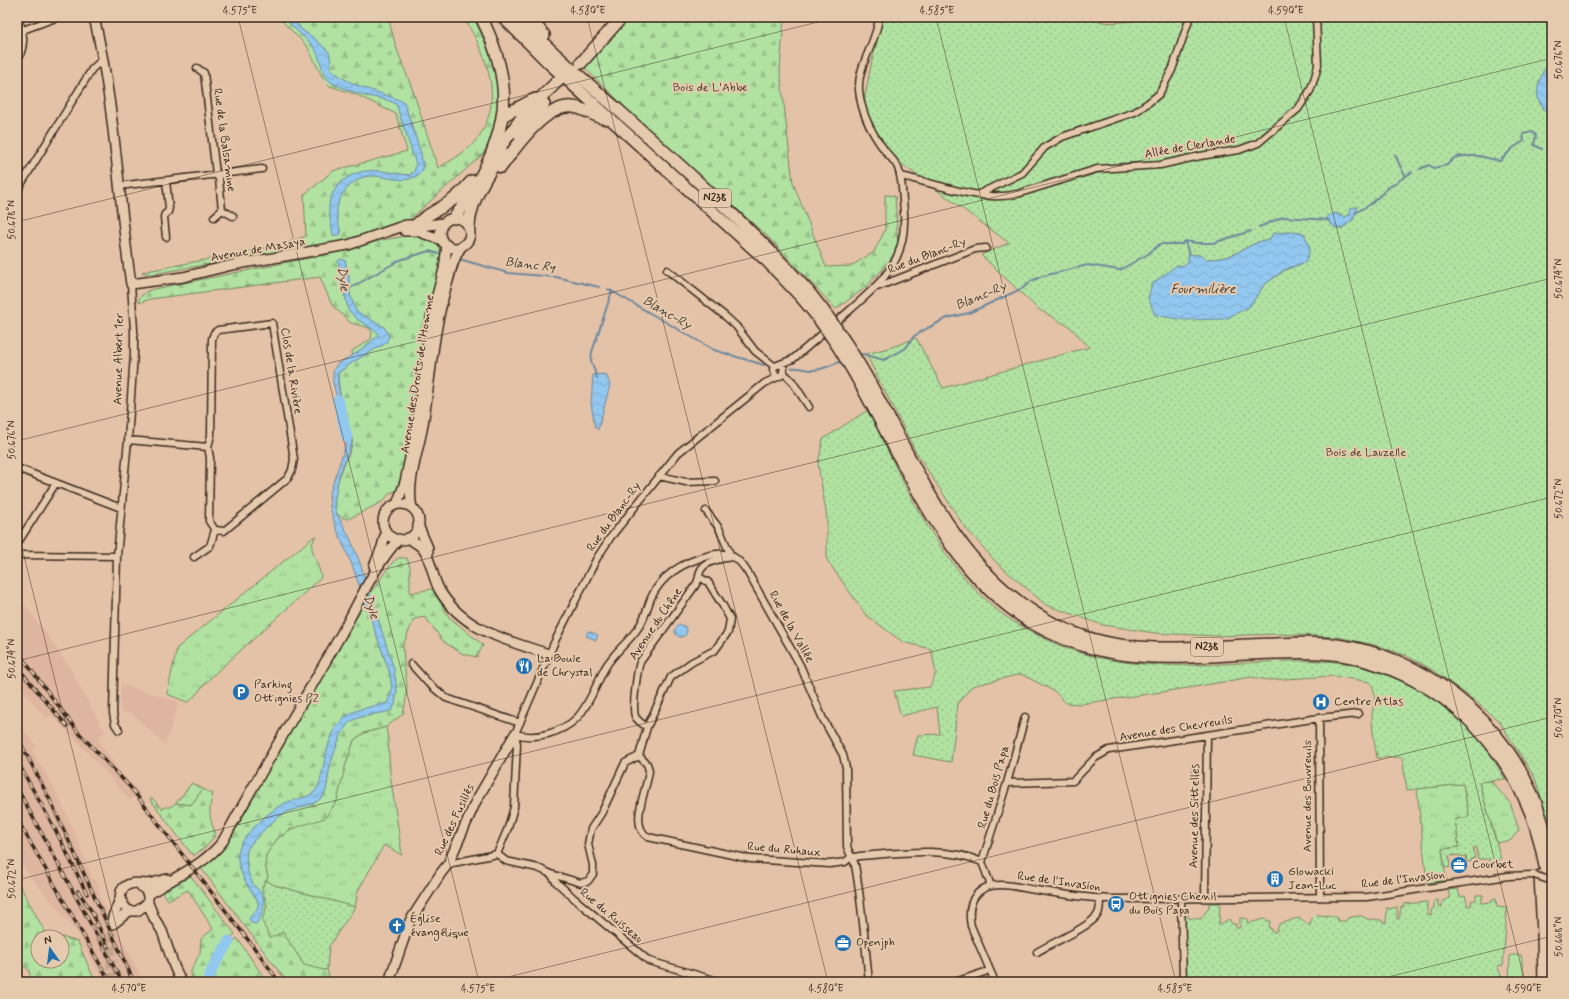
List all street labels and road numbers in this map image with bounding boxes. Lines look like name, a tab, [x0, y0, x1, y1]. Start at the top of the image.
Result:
street label: Rue de la Balsamine	[209, 87, 239, 193]
street label: Allée de Clerlande	[1143, 131, 1237, 163]
road number: N238	[699, 189, 731, 207]
street label: Avenue de Masaya	[210, 234, 306, 266]
street label: Rue du Blanc-Ry	[886, 234, 968, 278]
street label: Avenue des Droits de l'Homme	[398, 294, 438, 454]
street label: Avenue Albert 1er	[110, 313, 128, 405]
street label: Clos de la Rivière	[276, 327, 306, 415]
street label: Rue du Blanc-Ry	[583, 479, 645, 555]
street label: Avenue du Chêne	[626, 585, 686, 663]
street label: Rue de la Vallée	[765, 588, 817, 666]
road number: N238	[1191, 638, 1223, 656]
street label: Avenue des Chevreuils	[1118, 712, 1234, 746]
street label: Avenue des Bouvreuils	[1300, 740, 1316, 852]
street label: Rue du Bois Papa	[975, 744, 1013, 830]
street label: Avenue des Sittelles	[1186, 763, 1204, 868]
street label: Rue des Fusillés	[431, 781, 479, 858]
street label: Rue du Ruhaux	[747, 839, 821, 861]
street label: Rue de l'Invasion	[1360, 867, 1446, 893]
street label: Rue de l'Invasion	[1016, 868, 1102, 896]
street label: Rue du Ruisseau	[576, 885, 646, 947]

